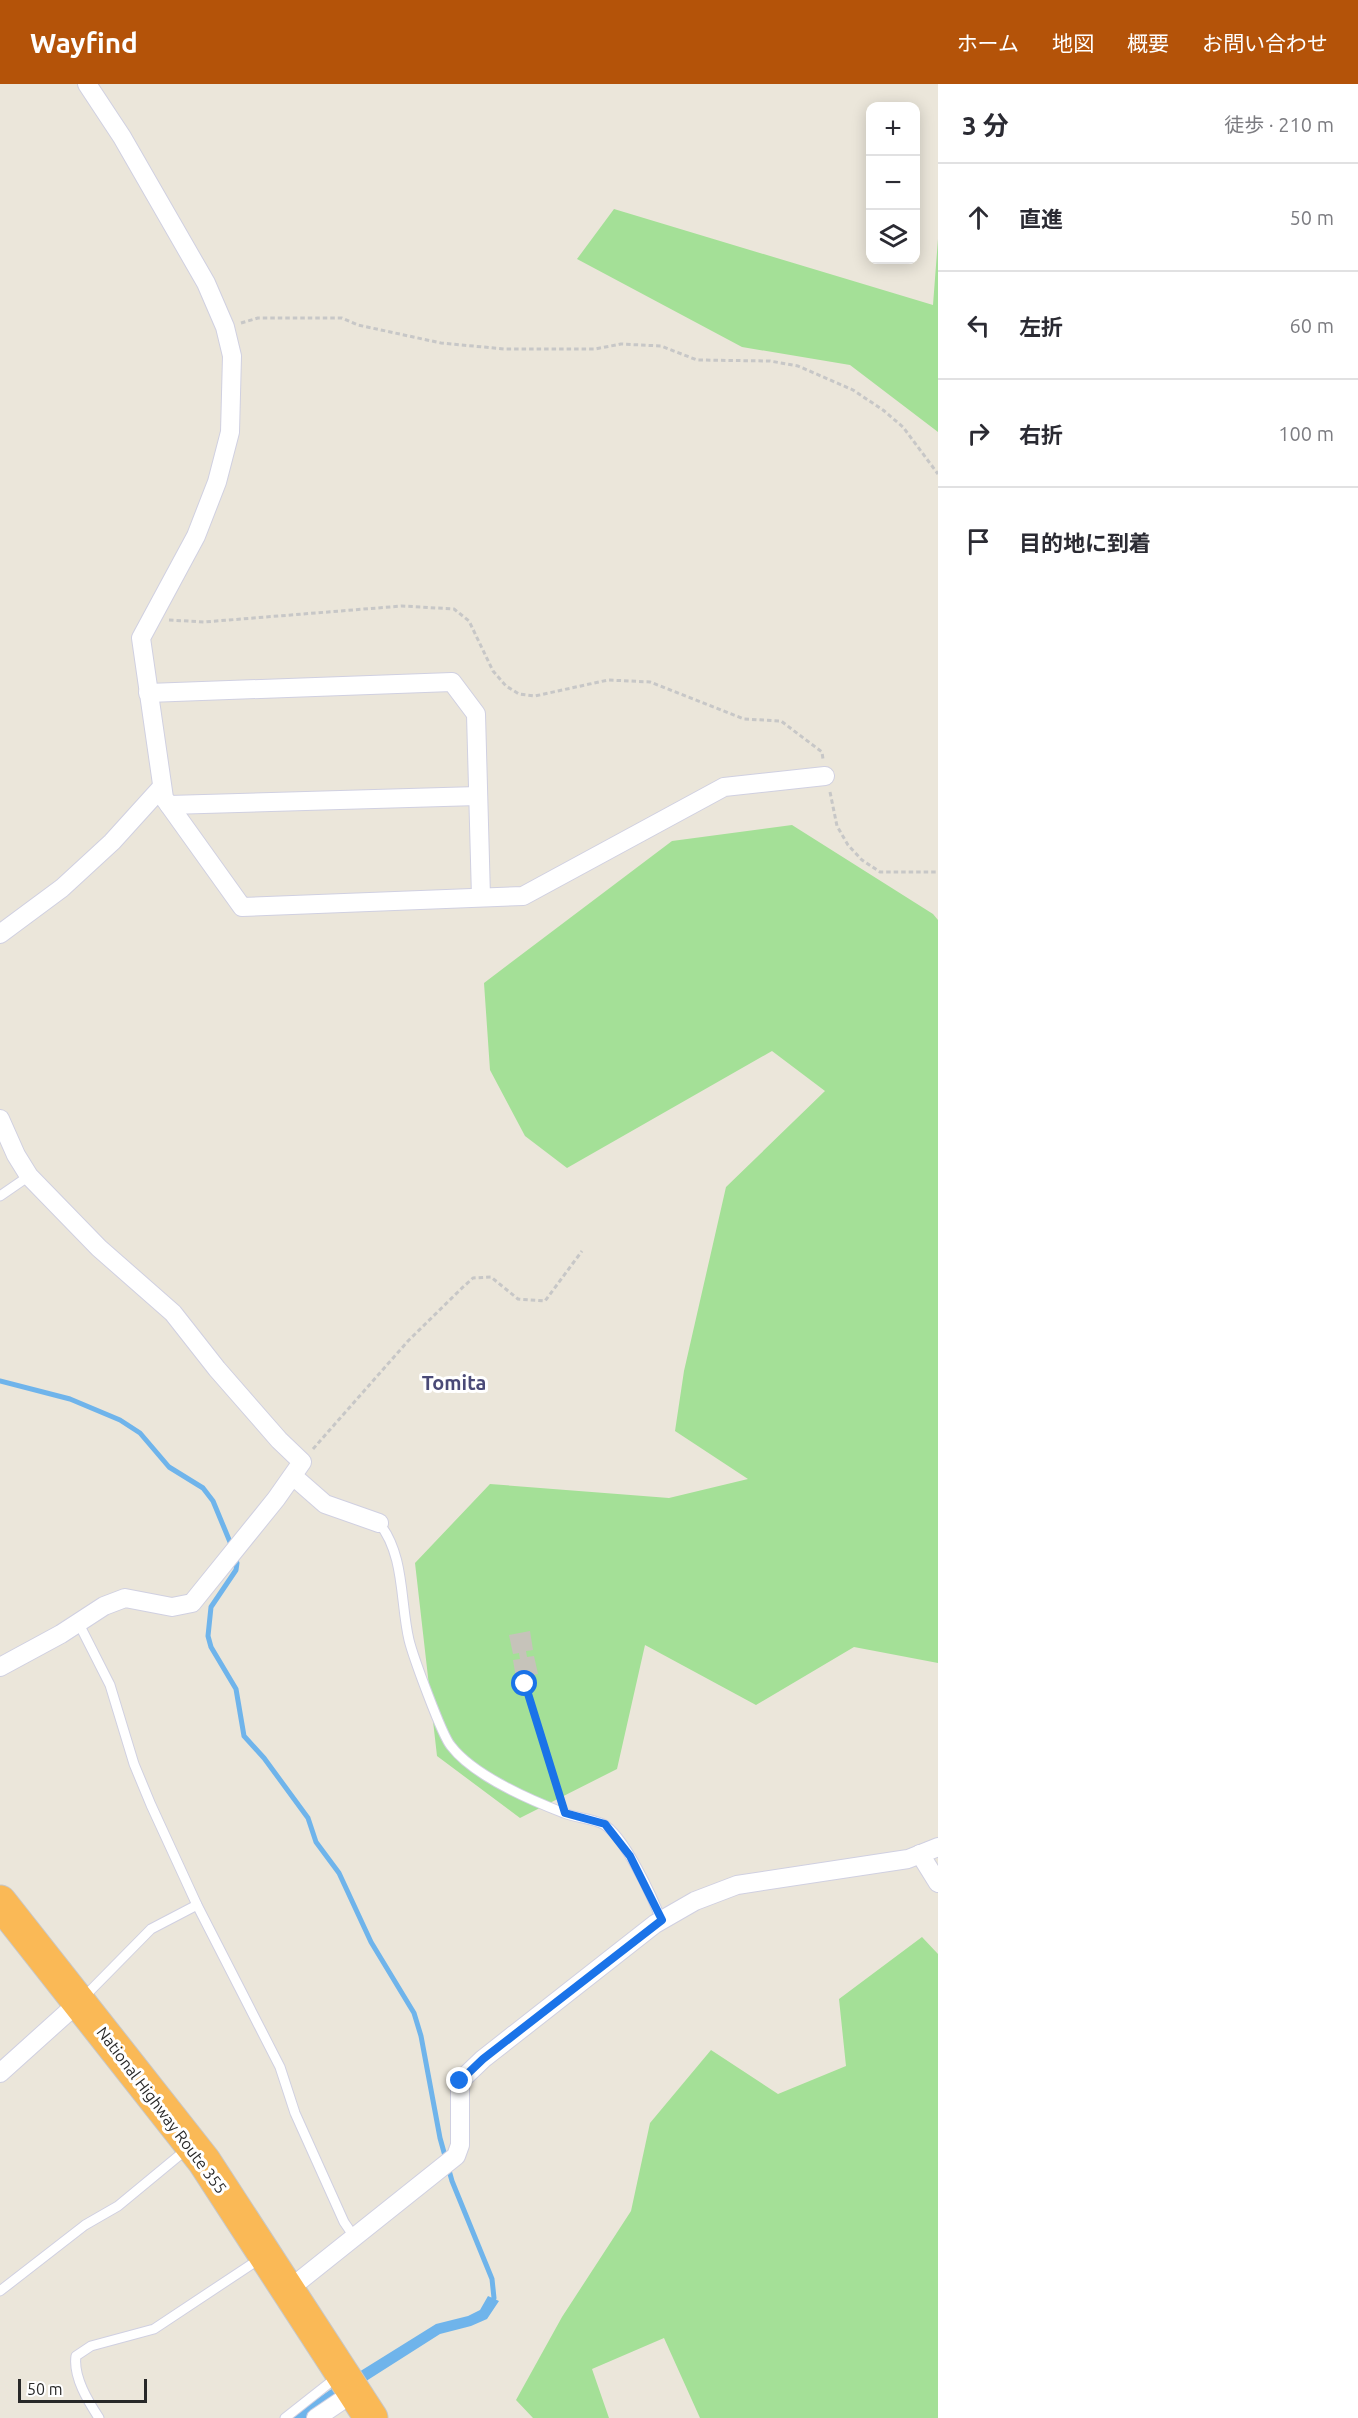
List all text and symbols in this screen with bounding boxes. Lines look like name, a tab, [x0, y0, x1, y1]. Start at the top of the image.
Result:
text: Wayfind	[30, 27, 138, 58]
text: ホーム	[957, 31, 1019, 55]
text: 地図	[1052, 31, 1094, 55]
text: 概要	[1127, 31, 1169, 55]
text: お問い合わせ	[1202, 31, 1328, 55]
map controls	[866, 102, 920, 264]
button: +	[866, 102, 920, 156]
text: 3 分	[962, 111, 1009, 140]
text: 徒歩 · 210 m	[1224, 113, 1334, 136]
button: −	[866, 156, 920, 210]
icon: ahead	[962, 201, 995, 234]
text: 直進	[1019, 206, 1063, 231]
text: 50 m	[1290, 206, 1334, 229]
button: layers	[866, 210, 920, 264]
icon: left	[962, 309, 995, 342]
text: 左折	[1019, 314, 1063, 339]
text: 60 m	[1290, 314, 1334, 337]
icon: right	[962, 417, 995, 450]
text: 右折	[1019, 422, 1063, 447]
text: 100 m	[1278, 422, 1334, 445]
icon: arrive	[962, 525, 995, 558]
text: 目的地に到着	[1019, 530, 1151, 555]
district label: Tomita	[422, 1371, 486, 1394]
route start	[511, 1670, 537, 1696]
street label: National Highway Route 355	[93, 2023, 231, 2197]
route end	[446, 2067, 472, 2093]
scale bar	[18, 2376, 147, 2404]
text: 50 m	[27, 2380, 63, 2398]

